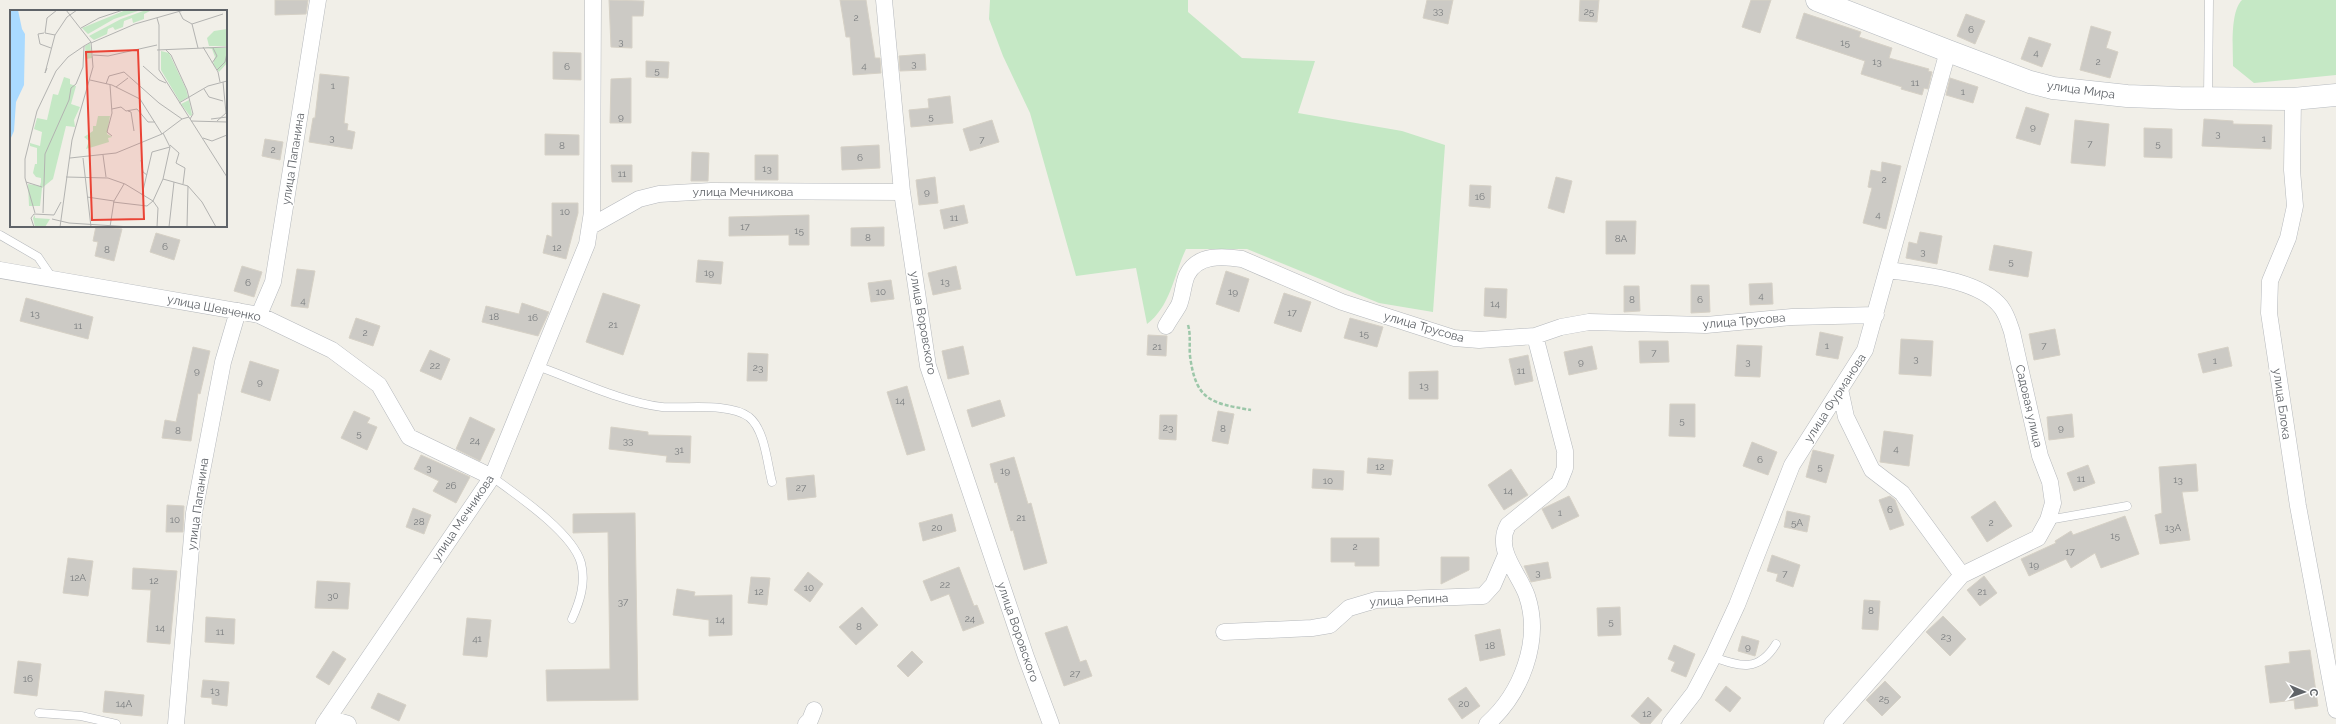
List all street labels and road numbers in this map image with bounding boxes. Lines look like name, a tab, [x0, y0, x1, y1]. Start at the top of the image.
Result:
street label: улица Мира	[2046, 78, 2116, 102]
street label: улица Папанина	[279, 112, 307, 206]
street label: улица Мечникова	[693, 185, 793, 199]
street label: улица Воровского	[907, 270, 939, 376]
street label: улица Шевченко	[166, 292, 262, 324]
street label: улица Трусова	[1382, 309, 1466, 345]
street label: улица Трусова	[1702, 310, 1786, 332]
street label: улица Фурманова	[1801, 351, 1869, 445]
street label: Садовая улица	[2013, 363, 2045, 449]
street label: улица Блока	[2270, 368, 2294, 440]
street label: улица Папанина	[185, 457, 211, 551]
street label: улица Мечникова	[429, 472, 497, 564]
street label: улица Воровского	[994, 580, 1042, 684]
street label: улица Репина	[1369, 591, 1449, 609]

